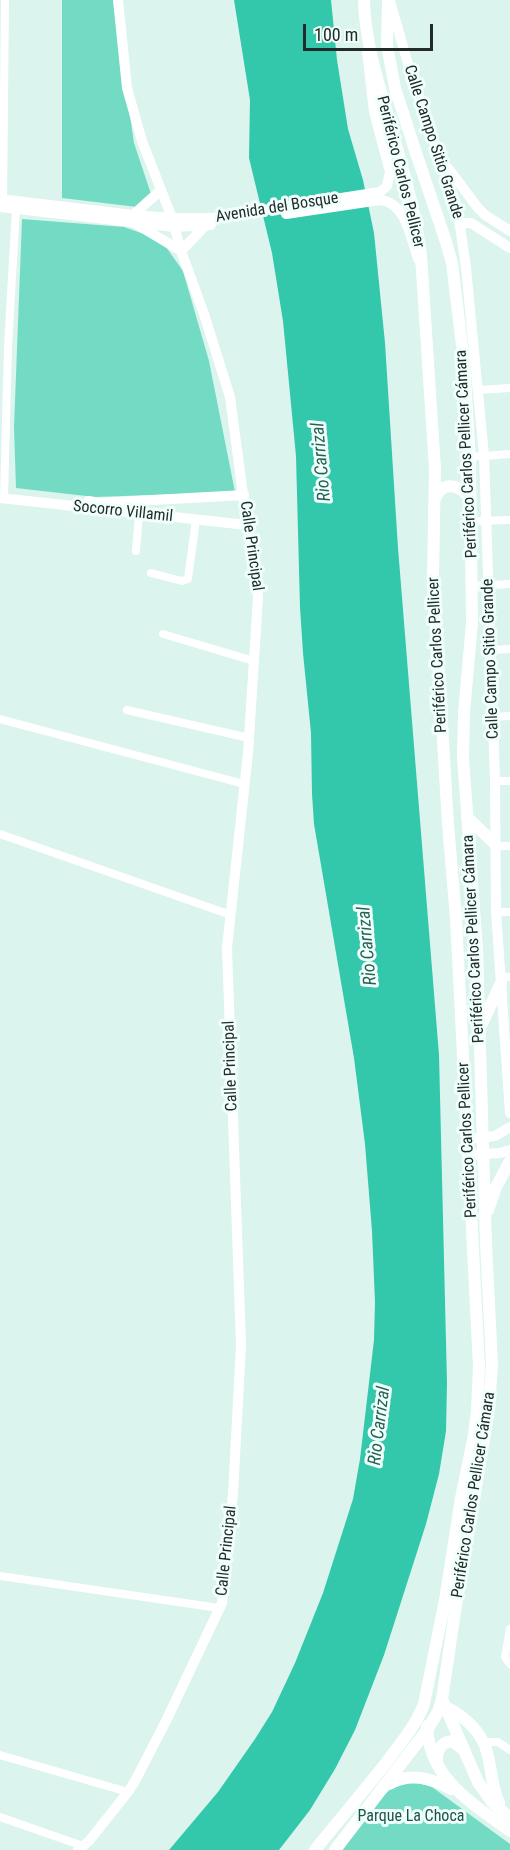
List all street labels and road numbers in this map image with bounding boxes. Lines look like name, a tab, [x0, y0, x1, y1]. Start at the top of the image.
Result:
street label: Calle Campo Sitio Grande	[399, 63, 467, 221]
street label: Periférico Carlos Pellicer	[372, 94, 428, 250]
street label: Avenida del Bosque	[214, 189, 340, 227]
street label: Periférico Carlos Pellicer Cámara	[452, 349, 482, 559]
street label: Socorro Villamil	[72, 497, 174, 527]
street label: Calle Principal	[235, 500, 267, 592]
street label: Periférico Carlos Pellicer	[424, 577, 452, 733]
street label: Calle Campo Sitio Grande	[479, 578, 503, 740]
street label: Periférico Carlos Pellicer Cámara	[459, 834, 489, 1044]
street label: Calle Principal	[220, 1020, 242, 1112]
street label: Periférico Carlos Pellicer	[454, 1062, 482, 1218]
street label: Periférico Carlos Pellicer Cámara	[448, 1391, 500, 1599]
street label: Calle Principal	[213, 1505, 241, 1597]

